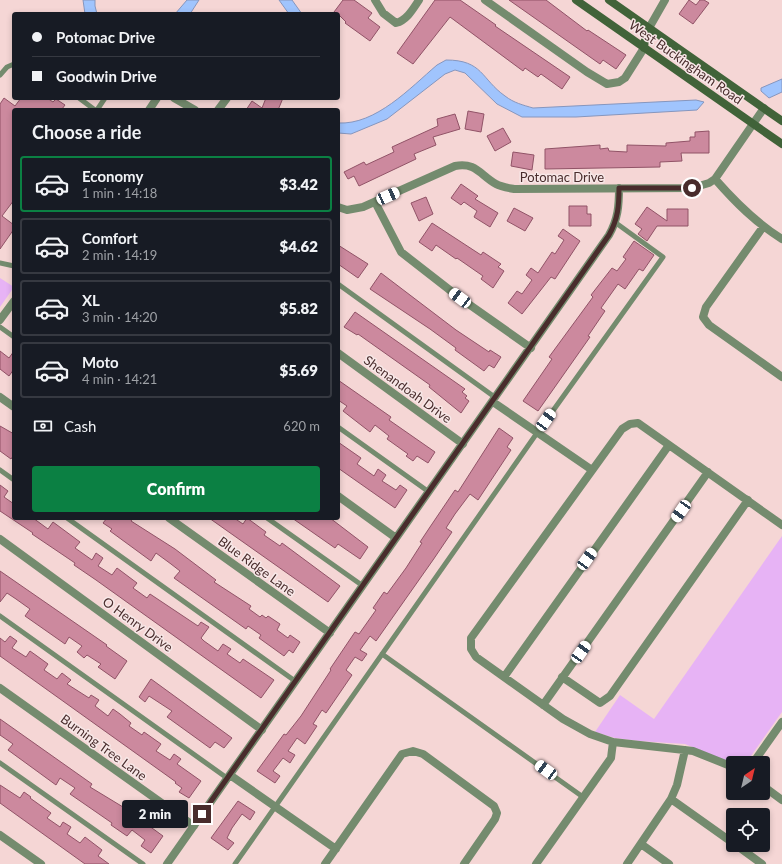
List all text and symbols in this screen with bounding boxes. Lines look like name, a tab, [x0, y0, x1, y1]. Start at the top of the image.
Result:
street label: West Buckingham Road	[626, 17, 746, 107]
text: Potomac Drive	[56, 28, 155, 46]
text: Goodwin Drive	[56, 67, 157, 85]
text: Choose a ride	[32, 121, 141, 143]
icon: car	[34, 166, 70, 202]
text: Economy	[82, 167, 143, 185]
street label: Potomac Drive	[520, 169, 604, 185]
text: $3.42	[280, 175, 318, 193]
route start	[683, 179, 701, 197]
text: 1 min · 14:18	[82, 185, 157, 201]
car	[375, 186, 401, 206]
icon: car	[34, 228, 70, 264]
text: Comfort	[82, 229, 138, 247]
text: $4.62	[280, 237, 318, 255]
text: 2 min · 14:19	[82, 247, 157, 263]
car	[447, 286, 473, 310]
icon: car	[34, 290, 70, 326]
text: XL	[82, 291, 100, 309]
text: $5.82	[280, 299, 318, 317]
text: 3 min · 14:20	[82, 309, 157, 325]
icon: car	[34, 352, 70, 388]
street label: Shenandoah Drive	[361, 352, 455, 426]
text: Moto	[82, 353, 119, 371]
text: $5.69	[280, 361, 318, 379]
text: 4 min · 14:21	[82, 371, 157, 387]
car	[534, 407, 558, 433]
icon: cash	[32, 415, 54, 437]
text: Cash	[64, 417, 96, 435]
text: 620 m	[283, 418, 320, 434]
button: Confirm	[32, 466, 320, 512]
car	[669, 498, 693, 524]
street label: Blue Ridge Lane	[215, 533, 299, 599]
car	[575, 546, 599, 572]
street label: O Henry Drive	[100, 593, 176, 655]
car	[569, 639, 593, 665]
street label: Burning Tree Lane	[58, 710, 150, 784]
north arrow	[726, 756, 770, 800]
map controls	[726, 756, 770, 852]
car	[533, 758, 559, 782]
callout: 2 min	[122, 800, 188, 828]
route end	[193, 805, 211, 823]
text: 2 min	[139, 806, 171, 822]
button: locate	[726, 808, 770, 852]

